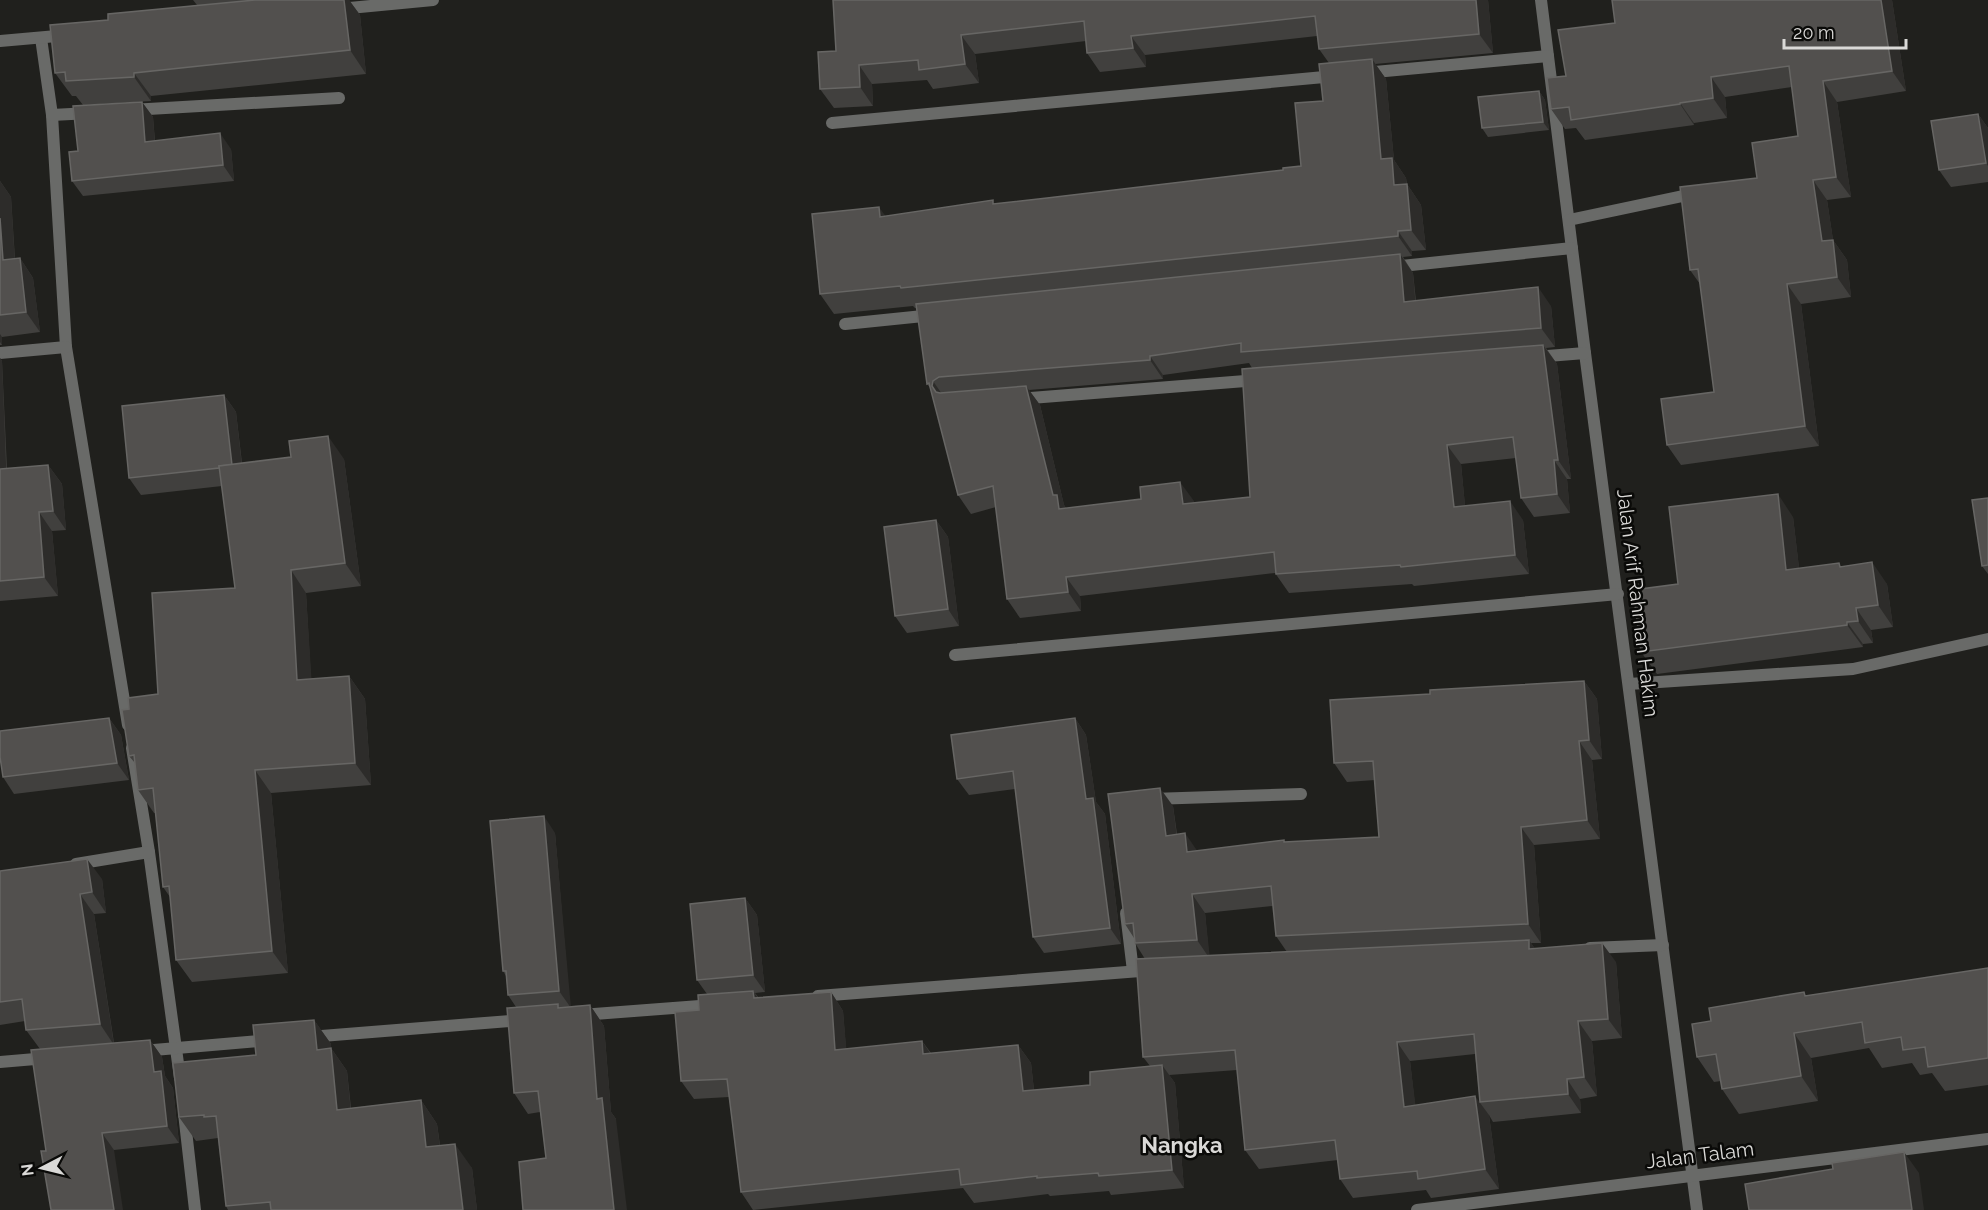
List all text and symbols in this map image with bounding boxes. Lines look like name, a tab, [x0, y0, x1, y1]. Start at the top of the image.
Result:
scale bar	[1784, 12, 1906, 50]
text: 20 m	[1793, 22, 1835, 43]
street label: Jalan Arif Rahman Hakim	[1612, 488, 1664, 718]
district label: Nangka	[1141, 1132, 1223, 1158]
street label: Jalan Talam	[1645, 1136, 1755, 1174]
north arrow	[12, 1138, 72, 1198]
text: N	[17, 1163, 38, 1177]

